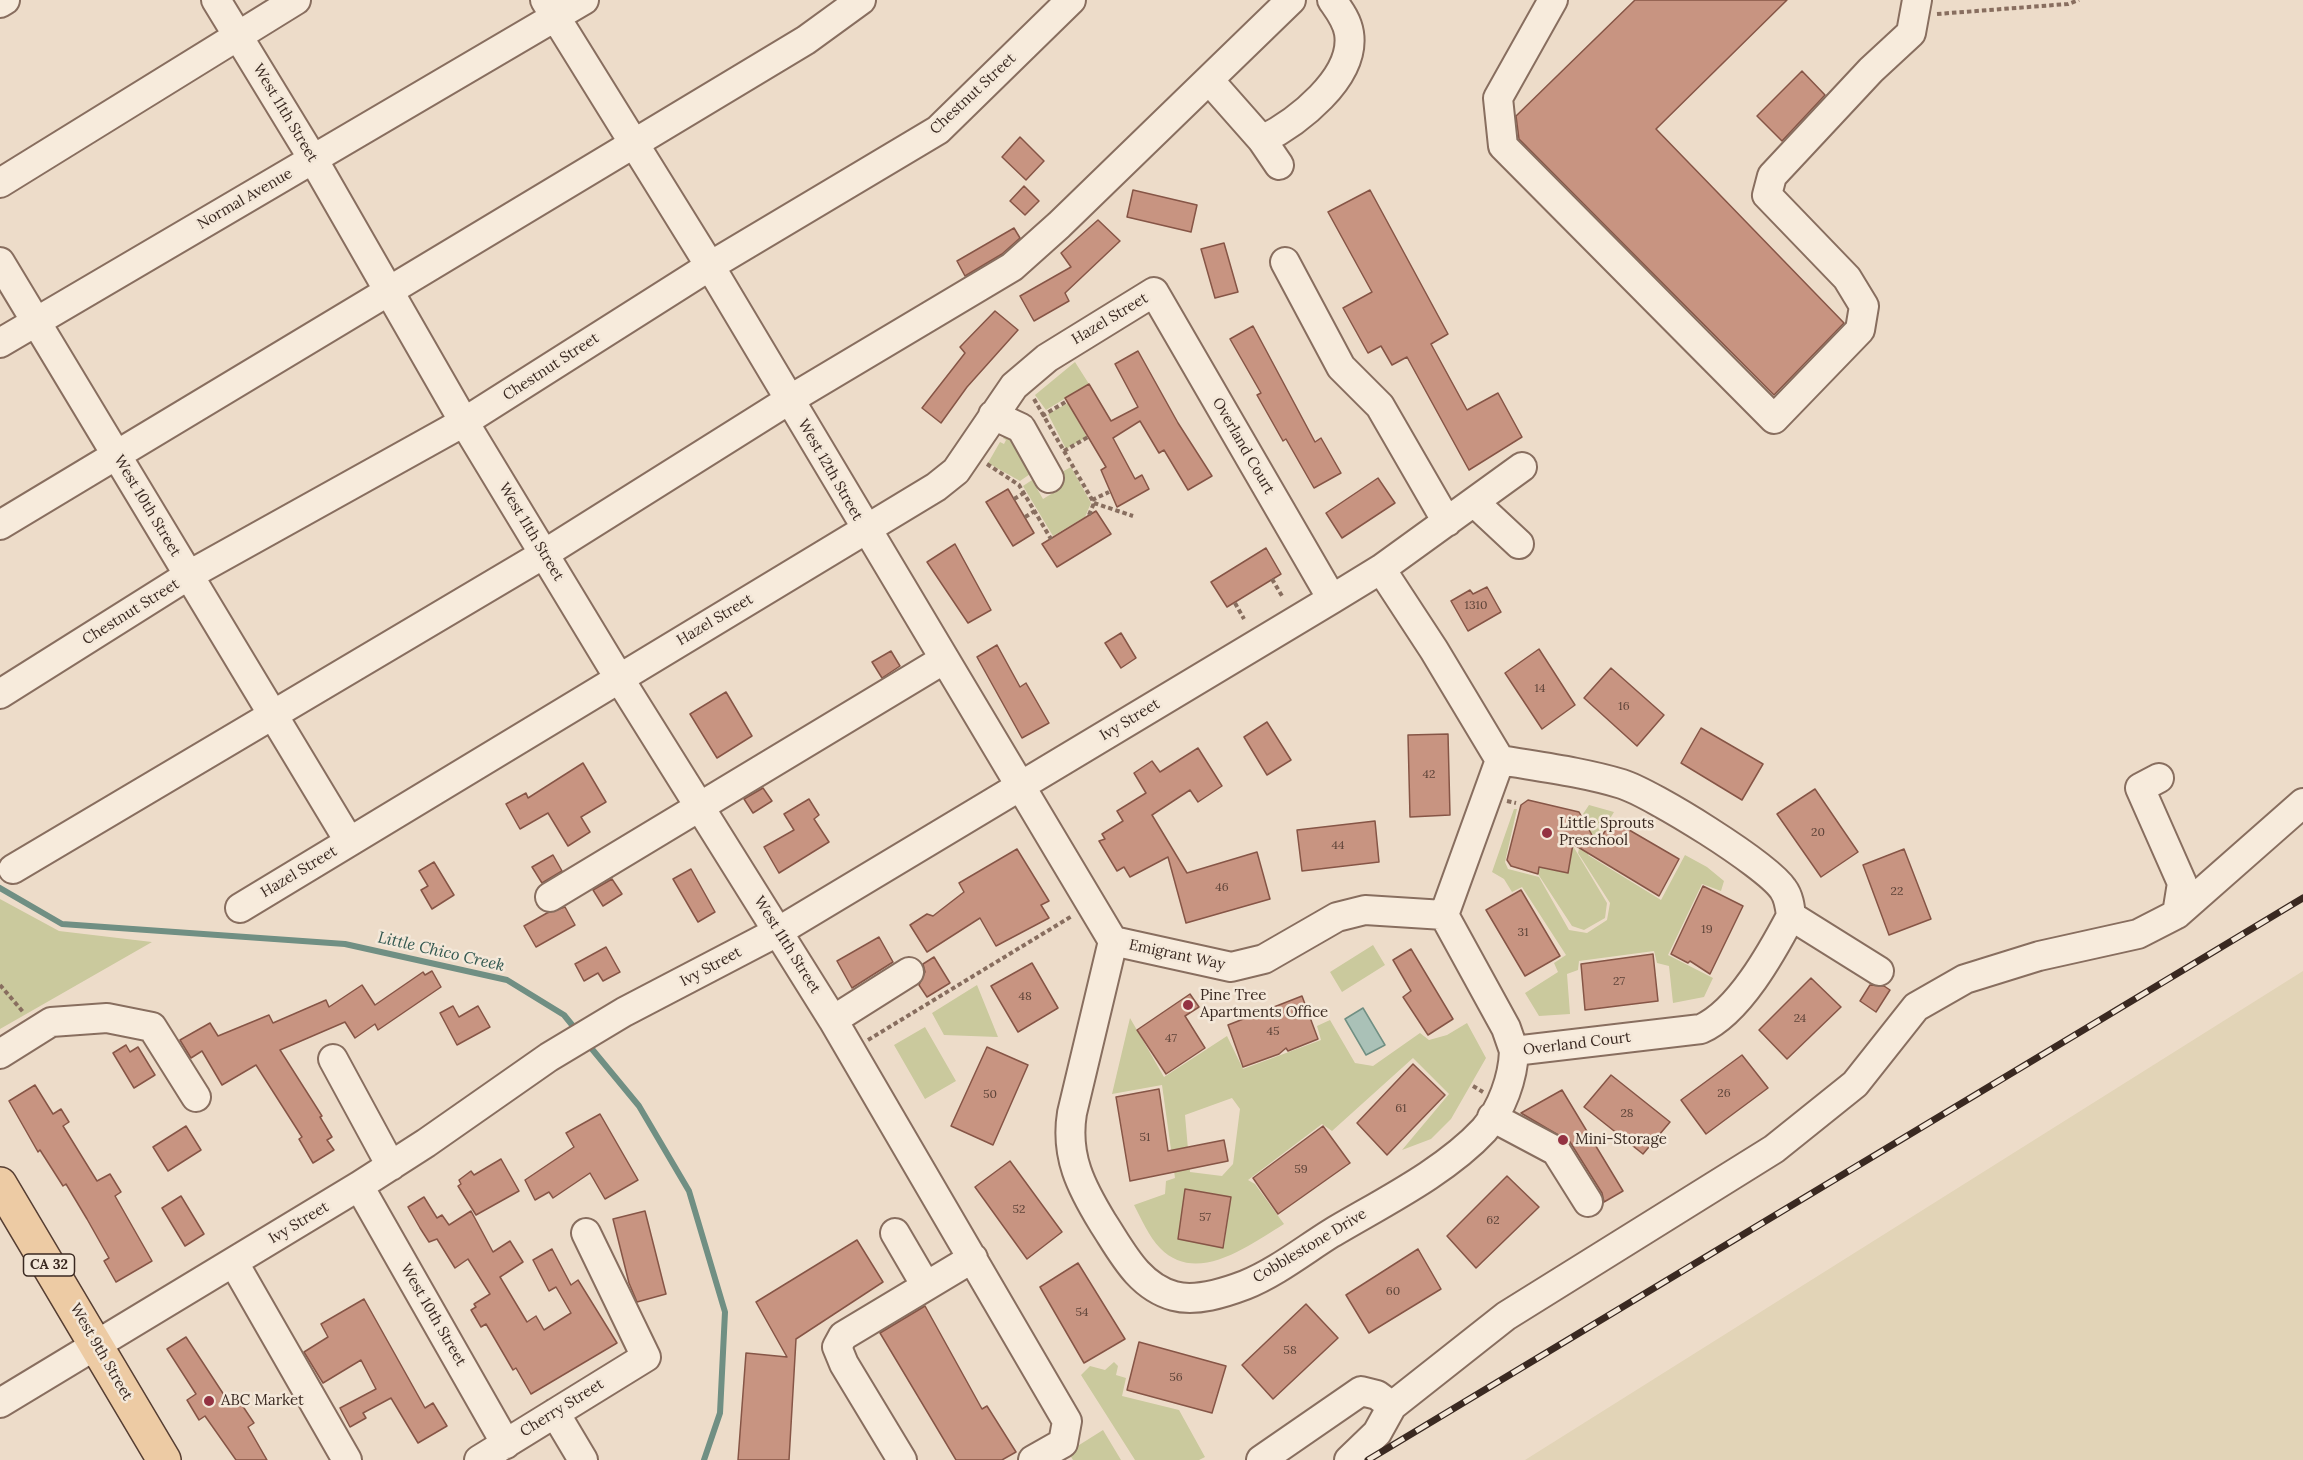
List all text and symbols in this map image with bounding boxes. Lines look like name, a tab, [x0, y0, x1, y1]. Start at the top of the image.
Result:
street label: Chestnut Street	[926, 50, 1020, 138]
street label: West 11th Street	[249, 61, 321, 165]
street label: Normal Avenue	[194, 165, 296, 233]
street label: Hazel Street	[1069, 289, 1151, 349]
street label: Chestnut Street	[500, 329, 602, 405]
street label: Overland Court	[1208, 395, 1278, 497]
street label: West 12th Street	[794, 416, 866, 524]
street label: West 10th Street	[110, 452, 184, 560]
street label: West 11th Street	[495, 480, 567, 584]
street label: Chestnut Street	[79, 575, 183, 649]
street label: Hazel Street	[674, 590, 756, 650]
house number: 1310	[1465, 599, 1487, 613]
house number: 14	[1535, 682, 1545, 696]
street label: Ivy Street	[1097, 695, 1163, 745]
house number: 16	[1618, 700, 1630, 714]
house number: 42	[1423, 768, 1435, 782]
place label: Little Sprouts Preschool	[1559, 815, 1654, 850]
marker: Little Sprouts Preschool	[1540, 826, 1554, 840]
house number: 20	[1811, 826, 1825, 840]
house number: 44	[1331, 839, 1345, 853]
street label: Hazel Street	[258, 842, 340, 902]
house number: 46	[1215, 881, 1229, 895]
house number: 22	[1891, 885, 1903, 899]
street label: West 11th Street	[750, 893, 824, 997]
house number: 19	[1701, 923, 1713, 937]
house number: 31	[1517, 926, 1529, 940]
water label: Little Chico Creek	[376, 928, 506, 976]
street label: Emigrant Way	[1127, 936, 1227, 974]
street label: Ivy Street	[677, 943, 745, 991]
house number: 27	[1613, 975, 1625, 989]
place label: Pine Tree Apartments Office	[1200, 987, 1328, 1022]
house number: 48	[1018, 990, 1032, 1004]
marker: Pine Tree Apartments Office	[1181, 998, 1195, 1012]
house number: 24	[1794, 1012, 1806, 1026]
house number: 45	[1266, 1025, 1280, 1039]
street label: Overland Court	[1522, 1028, 1632, 1060]
house number: 47	[1165, 1032, 1177, 1046]
house number: 26	[1717, 1087, 1731, 1101]
house number: 50	[983, 1088, 997, 1102]
house number: 61	[1395, 1102, 1407, 1116]
house number: 28	[1620, 1107, 1634, 1121]
house number: 51	[1140, 1131, 1150, 1145]
place label: Mini-Storage	[1575, 1131, 1667, 1149]
marker: Mini-Storage	[1556, 1133, 1570, 1147]
house number: 59	[1294, 1163, 1308, 1177]
street label: Ivy Street	[266, 1198, 332, 1248]
house number: 52	[1013, 1203, 1025, 1217]
street label: Cobblestone Drive	[1250, 1205, 1370, 1287]
house number: 57	[1199, 1211, 1211, 1225]
house number: 62	[1486, 1214, 1500, 1228]
road number: CA 32	[23, 1254, 74, 1276]
street label: West 10th Street	[396, 1261, 470, 1369]
house number: 60	[1386, 1285, 1400, 1299]
street label: West 9th Street	[66, 1300, 136, 1404]
house number: 54	[1075, 1306, 1089, 1320]
house number: 58	[1283, 1344, 1297, 1358]
house number: 56	[1169, 1371, 1183, 1385]
street label: Cherry Street	[517, 1375, 607, 1441]
place label: ABC Market	[221, 1392, 304, 1410]
marker: ABC Market	[202, 1394, 216, 1408]

